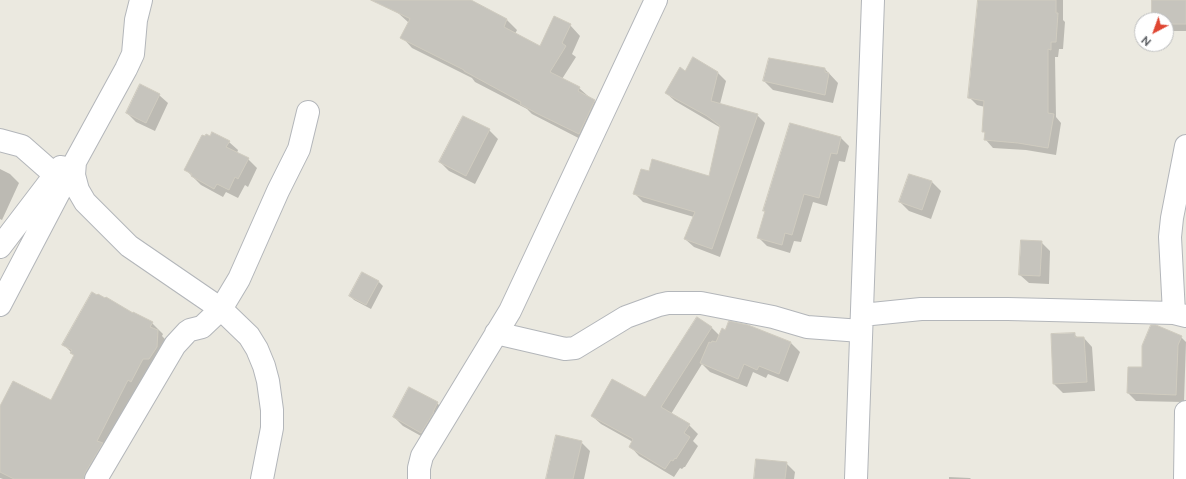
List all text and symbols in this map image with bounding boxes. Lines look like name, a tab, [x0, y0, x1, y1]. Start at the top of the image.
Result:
north arrow	[1134, 12, 1174, 52]
text: N	[1139, 33, 1154, 48]

